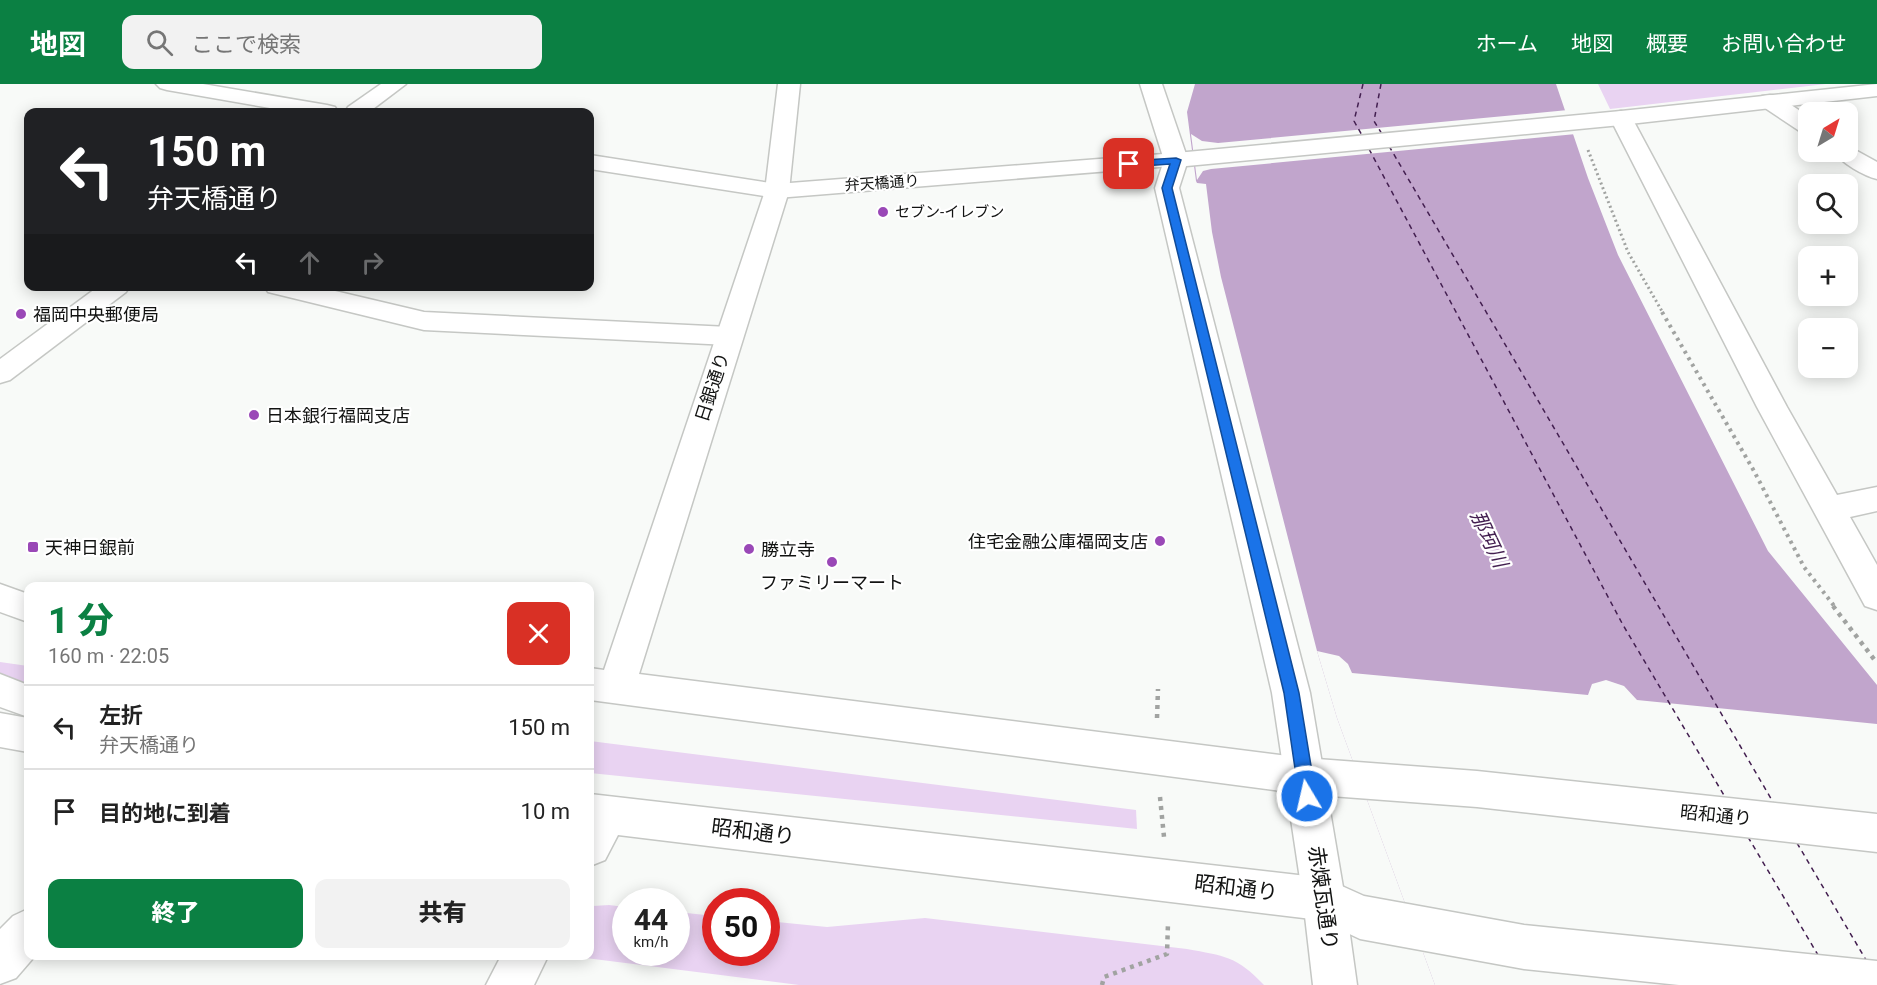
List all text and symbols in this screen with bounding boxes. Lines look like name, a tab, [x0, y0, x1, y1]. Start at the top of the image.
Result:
search box	[122, 15, 542, 69]
icon: search	[143, 26, 176, 59]
text: 地図	[30, 28, 86, 61]
text: ここで検索	[191, 32, 301, 57]
text: ホーム	[1476, 32, 1538, 56]
text: 地図	[1571, 32, 1613, 56]
text: 概要	[1646, 32, 1688, 56]
text: お問い合わせ	[1721, 32, 1847, 56]
north arrow	[1798, 102, 1858, 162]
map controls	[1798, 102, 1858, 378]
text: 150 m	[147, 127, 266, 176]
icon: left	[48, 132, 126, 210]
pin	[1103, 138, 1154, 189]
icon: arrive	[1112, 147, 1145, 180]
street label: 弁天橋通り	[844, 171, 920, 195]
button: search	[1798, 174, 1858, 234]
text: 弁天橋通り	[147, 183, 282, 215]
place label: セブン-イレブン	[895, 203, 1004, 221]
marker: セブン-イレブン	[876, 205, 890, 219]
icon: left	[230, 246, 263, 279]
icon: ahead	[293, 246, 326, 279]
icon: right	[356, 246, 389, 279]
button: +	[1798, 246, 1858, 306]
place label: 福岡中央郵便局	[33, 304, 159, 325]
marker: 福岡中央郵便局	[14, 307, 28, 321]
button: −	[1798, 318, 1858, 378]
street label: 日銀通り	[691, 350, 733, 424]
place label: 日本銀行福岡支店	[266, 405, 410, 426]
marker: 日本銀行福岡支店	[247, 408, 261, 422]
water label: 那珂川	[1465, 507, 1513, 573]
place label: 住宅金融公庫福岡支店	[968, 531, 1148, 552]
marker: 住宅金融公庫福岡支店	[1153, 534, 1167, 548]
place label: 天神日銀前	[45, 537, 135, 558]
place label: 勝立寺	[761, 539, 815, 560]
marker: 天神日銀前	[26, 540, 40, 554]
marker: 勝立寺	[742, 542, 756, 556]
marker: ファミリーマート	[825, 555, 839, 569]
place label: ファミリーマート	[760, 572, 904, 593]
text: 1 分	[48, 600, 114, 642]
button: close	[507, 602, 570, 665]
text: 160 m · 22:05	[48, 644, 169, 668]
text: 左折	[99, 703, 143, 728]
icon: left	[48, 711, 81, 744]
text: 150 m	[508, 715, 570, 740]
text: 弁天橋通り	[99, 733, 199, 757]
position arrow	[1275, 764, 1339, 828]
icon: arrive	[48, 795, 81, 828]
text: 10 m	[521, 799, 570, 824]
text: 目的地に到着	[99, 801, 231, 826]
street label: 昭和通り	[1679, 801, 1753, 829]
street label: 昭和通り	[710, 815, 796, 849]
street label: 赤煉瓦通り	[1304, 844, 1342, 952]
street label: 昭和通り	[1193, 871, 1279, 905]
button: 終了	[48, 879, 303, 948]
button: 共有	[315, 879, 570, 948]
speed limit sign: 50	[702, 888, 780, 966]
text: 44	[634, 902, 668, 937]
text: km/h	[633, 933, 669, 951]

